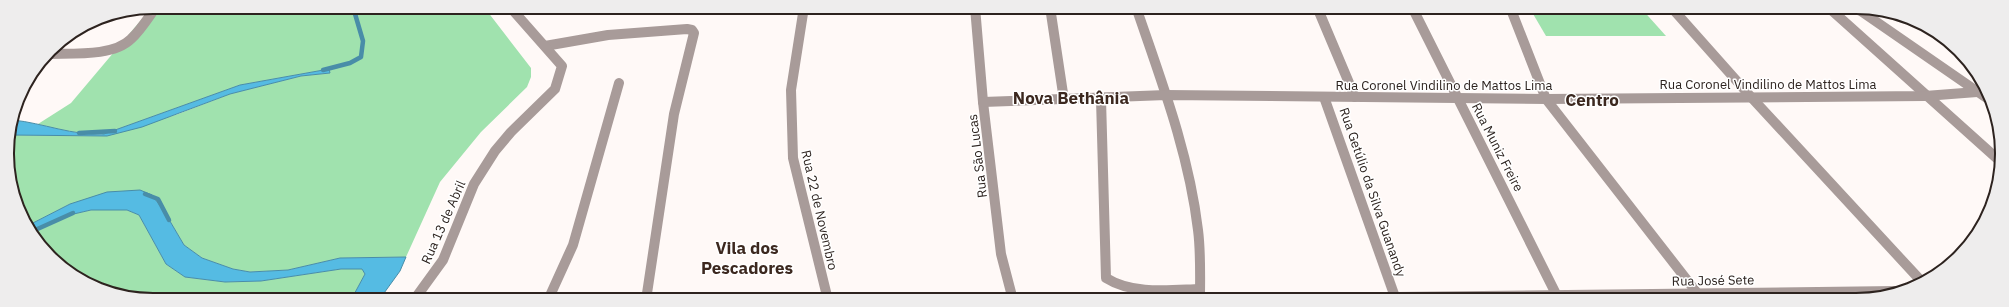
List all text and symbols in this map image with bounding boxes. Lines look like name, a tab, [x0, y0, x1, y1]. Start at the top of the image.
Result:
street label: Rua Coronel Vindilino de Mattos Lima	[1660, 76, 1877, 93]
street label: Rua Coronel Vindilino de Mattos Lima	[1336, 77, 1553, 94]
district label: Nova Bethânia	[1013, 87, 1129, 109]
district label: Centro	[1565, 89, 1619, 111]
street label: Rua Muniz Freire	[1468, 100, 1527, 194]
street label: Rua Getúlio da Silva Guanandy	[1335, 105, 1410, 280]
street label: Rua São Lucas	[964, 113, 991, 199]
street label: Rua 22 de Novembro	[797, 148, 842, 272]
street label: Rua 13 de Abril	[417, 177, 470, 267]
district label: Vila dos Pescadores	[701, 237, 794, 279]
street label: Rua José Sete	[1672, 271, 1754, 290]

